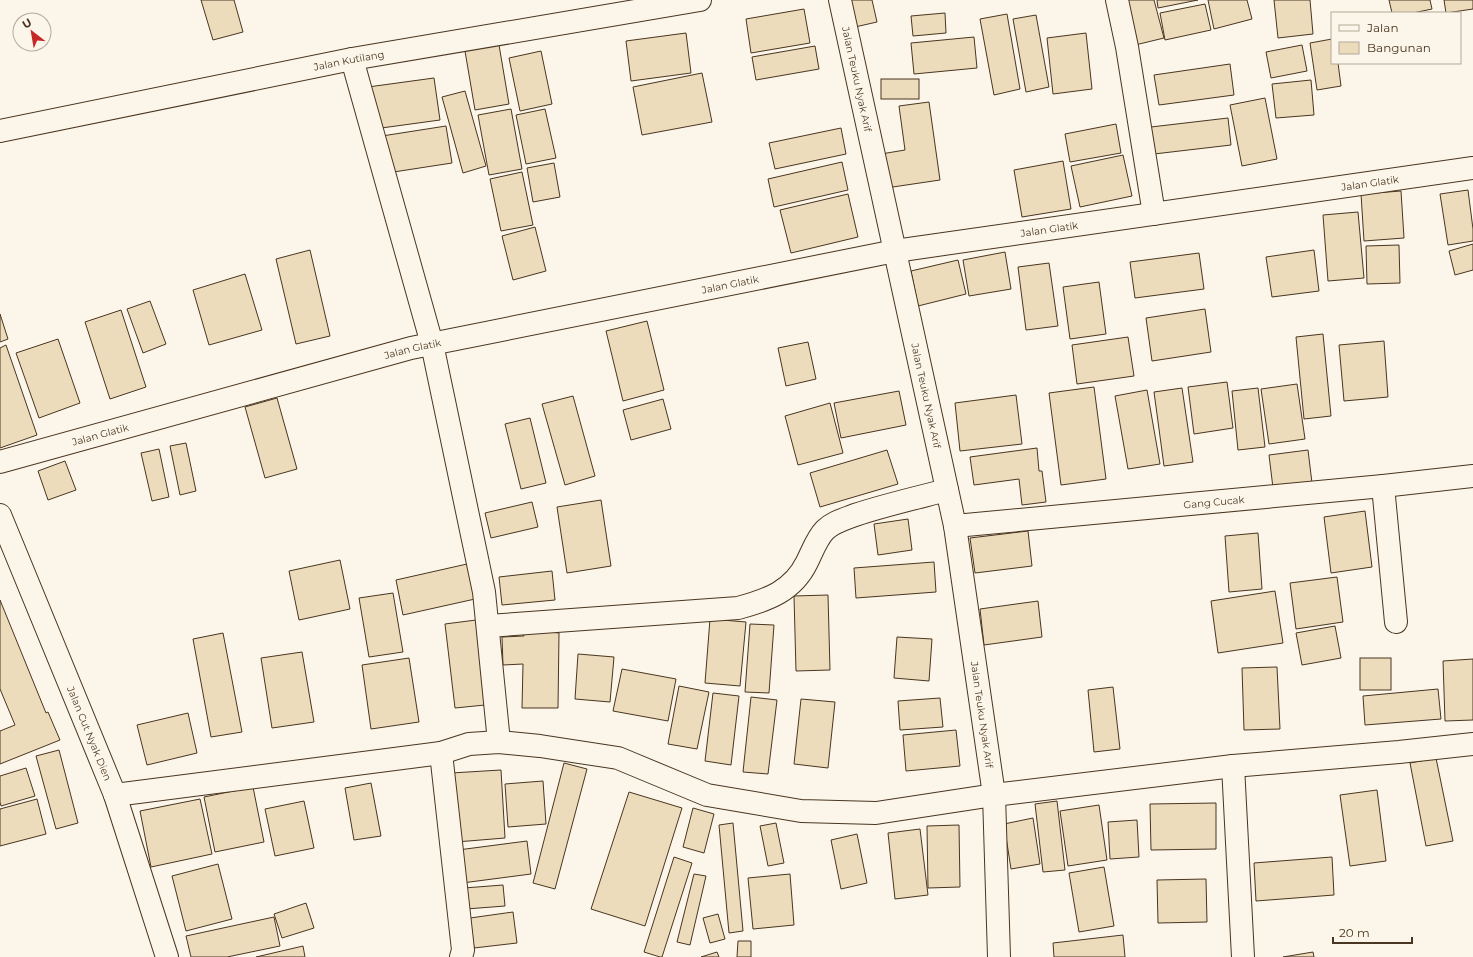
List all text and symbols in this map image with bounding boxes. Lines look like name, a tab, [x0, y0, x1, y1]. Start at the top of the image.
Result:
north arrow	[12, 12, 52, 52]
legend	[1331, 12, 1461, 64]
text: U	[20, 15, 34, 32]
text: Jalan	[1366, 20, 1399, 35]
street label: Jalan Teuku Nyak Arif	[839, 24, 875, 134]
text: Bangunan	[1367, 40, 1431, 55]
street label: Jalan Kutilang	[311, 47, 385, 73]
street label: Jalan Glatik	[1339, 172, 1400, 193]
street label: Jalan Glatik	[1019, 218, 1079, 240]
street label: Jalan Glatik	[699, 272, 760, 296]
street label: Jalan Glatik	[382, 336, 442, 362]
street label: Jalan Teuku Nyak Arif	[908, 341, 944, 450]
street label: Jalan Glatik	[70, 420, 130, 448]
street label: Gang Cucak	[1183, 492, 1245, 511]
street label: Jalan Teuku Nyak Arif	[968, 660, 997, 769]
street label: Jalan Cut Nyak Dien	[64, 683, 115, 782]
scale bar	[1333, 919, 1412, 945]
text: 20 m	[1339, 925, 1370, 940]

